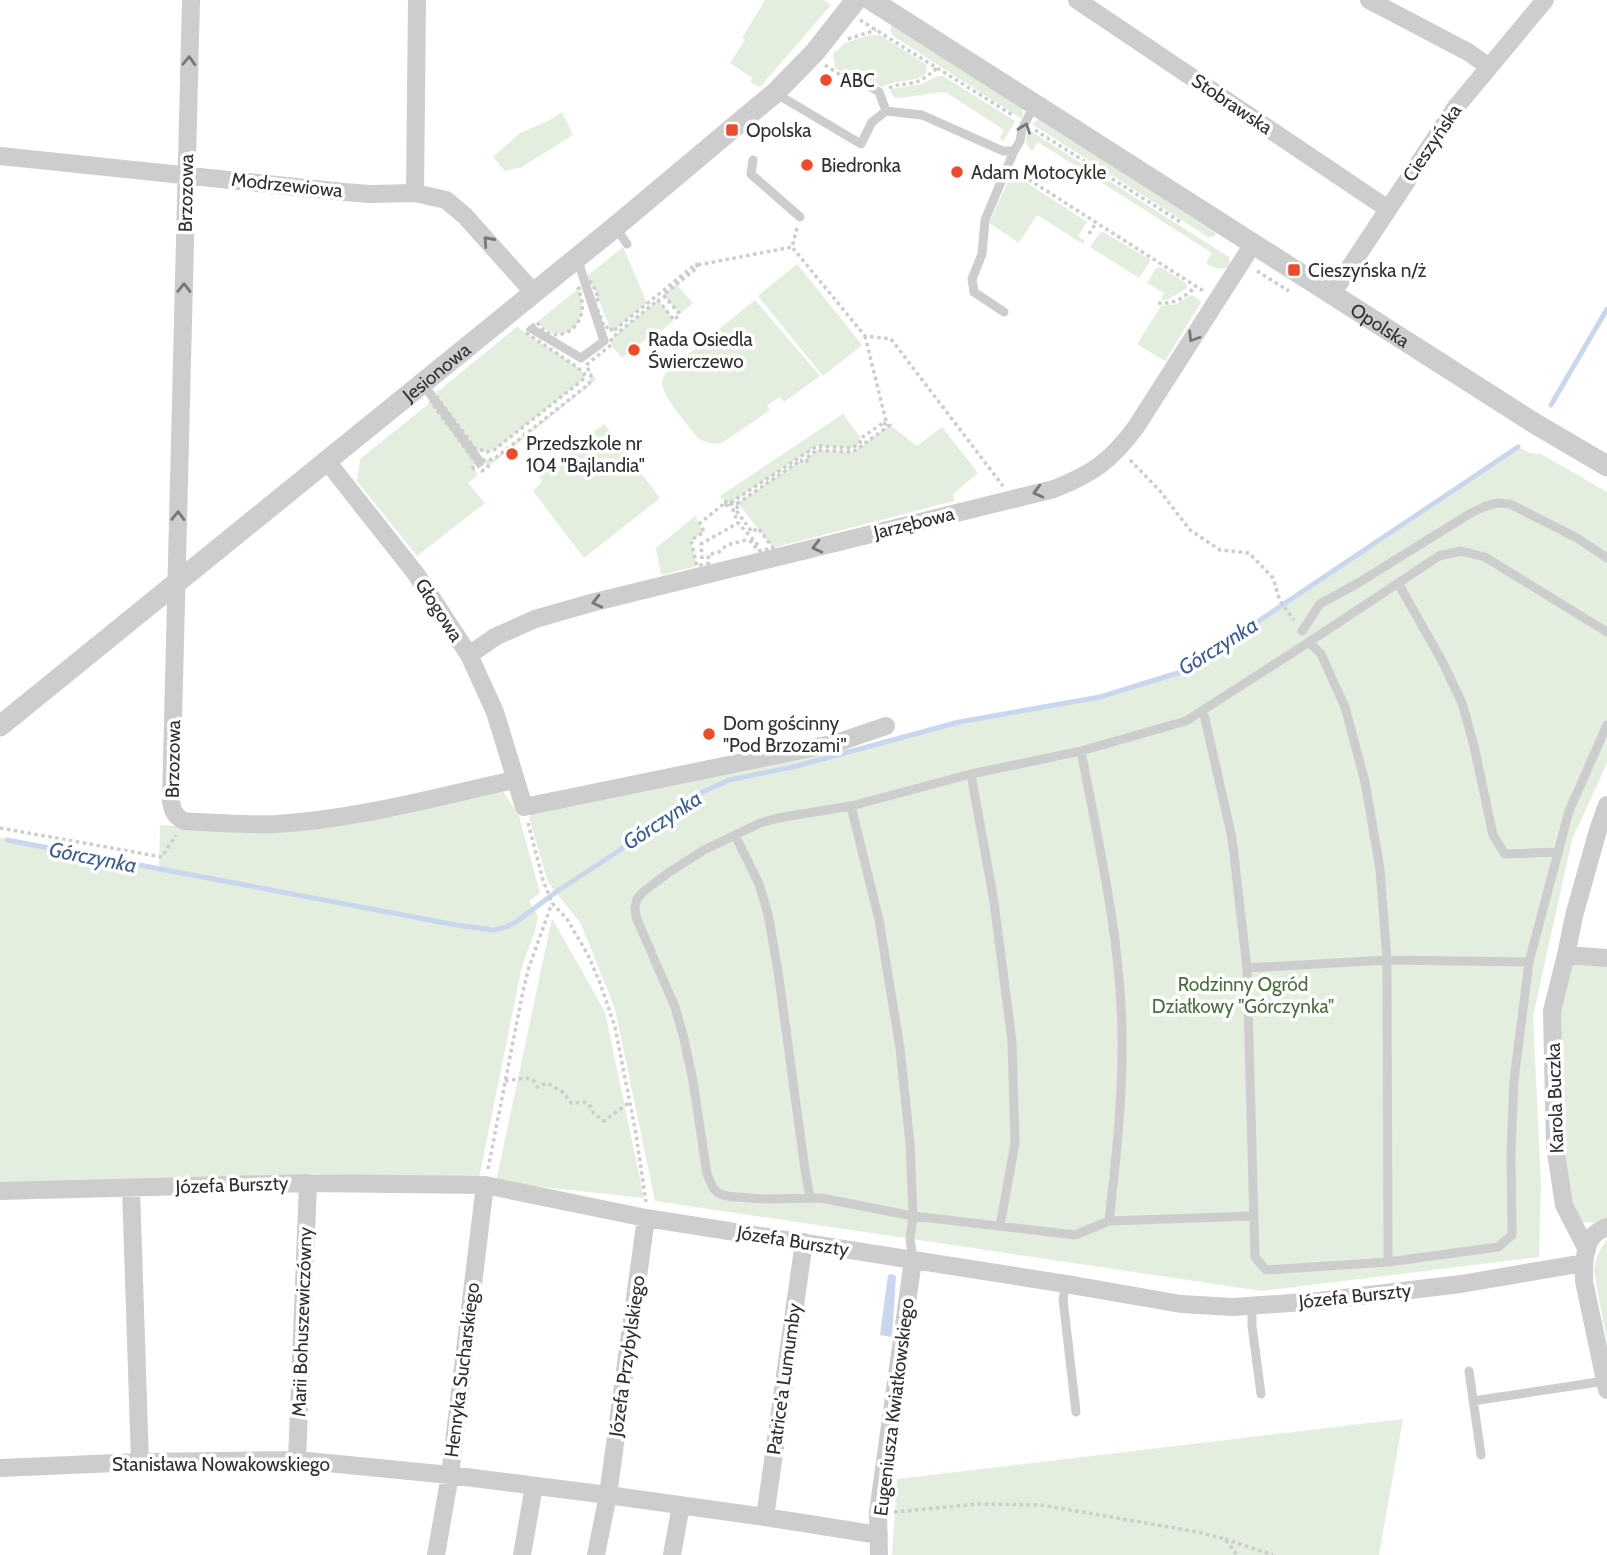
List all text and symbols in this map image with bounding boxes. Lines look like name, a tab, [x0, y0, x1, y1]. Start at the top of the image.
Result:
one-way arrow	[182, 55, 197, 66]
place label: ABC	[840, 69, 875, 92]
street label: Stobrawska	[1187, 69, 1277, 139]
marker: ABC	[818, 72, 834, 88]
street label: Cieszyńska	[1398, 100, 1466, 186]
place label: Opolska	[746, 119, 811, 142]
marker: Opolska	[724, 122, 740, 138]
one-way arrow	[1017, 122, 1031, 134]
street label: Brzozowa	[174, 154, 198, 232]
place label: Biedronka	[821, 154, 901, 177]
marker: Biedronka	[799, 157, 815, 173]
place label: Adam Motocykle	[971, 161, 1107, 184]
marker: Adam Motocykle	[949, 164, 965, 180]
street label: Modrzewiowa	[230, 168, 344, 202]
one-way arrow	[484, 237, 496, 250]
place label: Cieszyńska n/ż	[1308, 259, 1427, 282]
marker: Cieszyńska n/ż	[1286, 262, 1302, 278]
one-way arrow	[176, 282, 191, 293]
street label: Opolska	[1346, 298, 1414, 352]
place label: Rada Osiedla Świerczewo	[648, 328, 753, 373]
one-way arrow	[1188, 329, 1201, 342]
street label: Jesionowa	[397, 338, 475, 407]
marker: Rada Osiedla Świerczewo	[626, 342, 642, 358]
place label: Przedszkole nr 104 "Bajlandia"	[526, 432, 645, 477]
marker: Przedszkole nr 104 "Bajlandia"	[504, 446, 520, 462]
one-way arrow	[1032, 484, 1044, 498]
street label: Jarzębowa	[870, 502, 957, 544]
one-way arrow	[171, 510, 186, 521]
one-way arrow	[811, 539, 823, 553]
street label: Głogowa	[410, 574, 468, 646]
one-way arrow	[591, 594, 603, 608]
water label: Górczynka	[1174, 612, 1262, 680]
place label: Dom gościnny "Pod Brzozami"	[723, 712, 847, 757]
street label: Brzozowa	[161, 720, 185, 798]
marker: Dom gościnny "Pod Brzozami"	[701, 726, 717, 742]
water label: Górczynka	[618, 785, 706, 855]
water label: Górczynka	[47, 836, 139, 878]
park label: Rodzinny Ogród Działkowy "Górczynka"	[1152, 973, 1334, 1018]
street label: Karola Buczka	[1542, 1042, 1568, 1154]
street label: Józefa Burszty	[174, 1172, 289, 1198]
street label: Józefa Burszty	[734, 1221, 851, 1261]
street label: Marii Bohuszewiczówny	[287, 1226, 317, 1418]
street label: Józefa Przybylskiego	[604, 1274, 650, 1439]
street label: Józefa Burszty	[1297, 1279, 1413, 1313]
street label: Henryka Sucharskiego	[440, 1281, 484, 1459]
street label: Eugeniusza Kwiatkowskiego	[869, 1297, 919, 1517]
street label: Patrice'a Lumumby	[762, 1301, 806, 1456]
street label: Stanisława Nowakowskiego	[112, 1453, 330, 1476]

